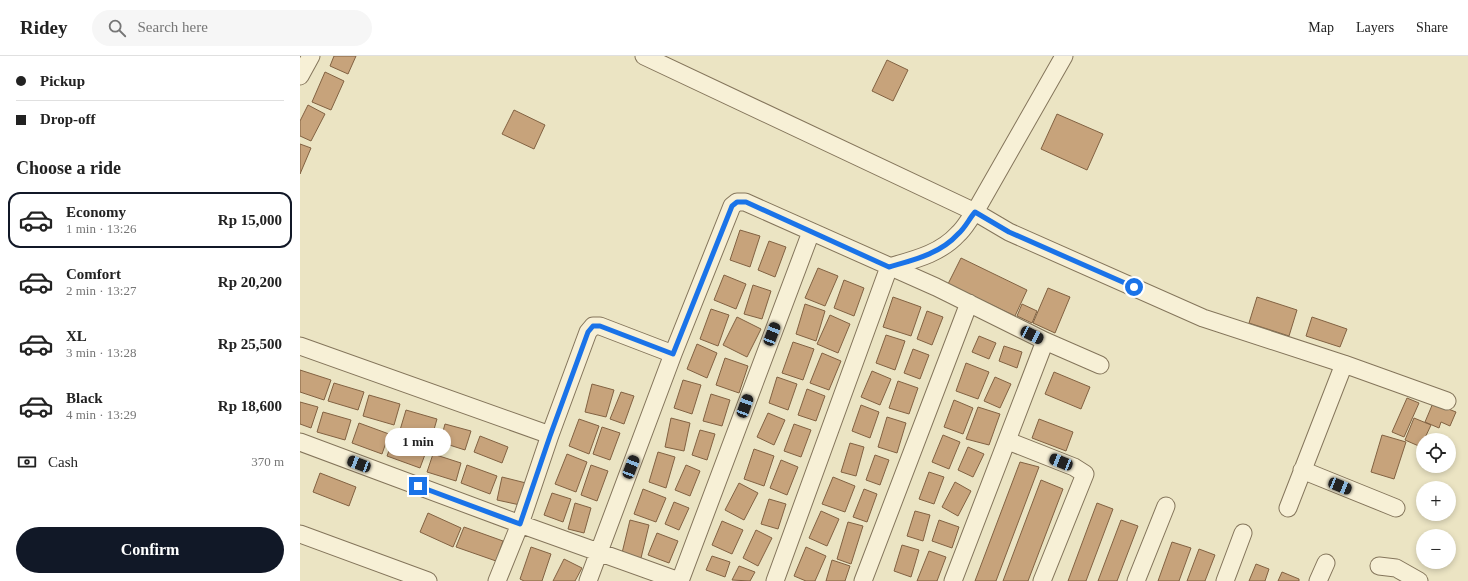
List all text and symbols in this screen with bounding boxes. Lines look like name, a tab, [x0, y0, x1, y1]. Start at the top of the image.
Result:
search box	[92, 10, 372, 46]
text: Ridey	[20, 17, 68, 38]
icon: search	[106, 17, 128, 39]
text: Search here	[138, 19, 208, 35]
text: Map	[1308, 20, 1334, 35]
text: Layers	[1356, 20, 1394, 35]
text: Share	[1416, 20, 1448, 35]
text: Pickup	[40, 73, 85, 89]
text: Drop-off	[40, 111, 96, 127]
text: Choose a ride	[16, 158, 121, 178]
icon: car	[18, 202, 54, 238]
text: Economy	[66, 204, 126, 220]
text: Rp 15,000	[218, 212, 282, 228]
text: 1 min · 13:26	[66, 221, 136, 236]
icon: car	[18, 264, 54, 300]
text: Comfort	[66, 266, 121, 282]
text: Rp 20,200	[218, 274, 282, 290]
route start	[1125, 278, 1143, 296]
text: 2 min · 13:27	[66, 283, 136, 298]
car	[762, 321, 782, 347]
car	[1019, 324, 1045, 346]
icon: car	[18, 326, 54, 362]
text: XL	[66, 328, 87, 344]
text: Rp 25,500	[218, 336, 282, 352]
text: 3 min · 13:28	[66, 345, 136, 360]
icon: car	[18, 388, 54, 424]
text: Black	[66, 390, 103, 406]
car	[735, 393, 755, 419]
text: Rp 18,600	[218, 398, 282, 414]
text: 4 min · 13:29	[66, 407, 136, 422]
callout: 1 min	[385, 428, 451, 456]
map controls	[1416, 433, 1456, 569]
button: locate	[1416, 433, 1456, 473]
text: 1 min	[402, 434, 434, 449]
icon: cash	[16, 451, 38, 473]
car	[1048, 452, 1074, 472]
text: Cash	[48, 454, 78, 470]
text: 370 m	[251, 454, 284, 469]
car	[346, 454, 372, 474]
car	[621, 454, 641, 480]
car	[1327, 476, 1353, 496]
route end	[409, 477, 427, 495]
button: +	[1416, 481, 1456, 521]
button: Confirm	[16, 527, 284, 573]
button: −	[1416, 529, 1456, 569]

